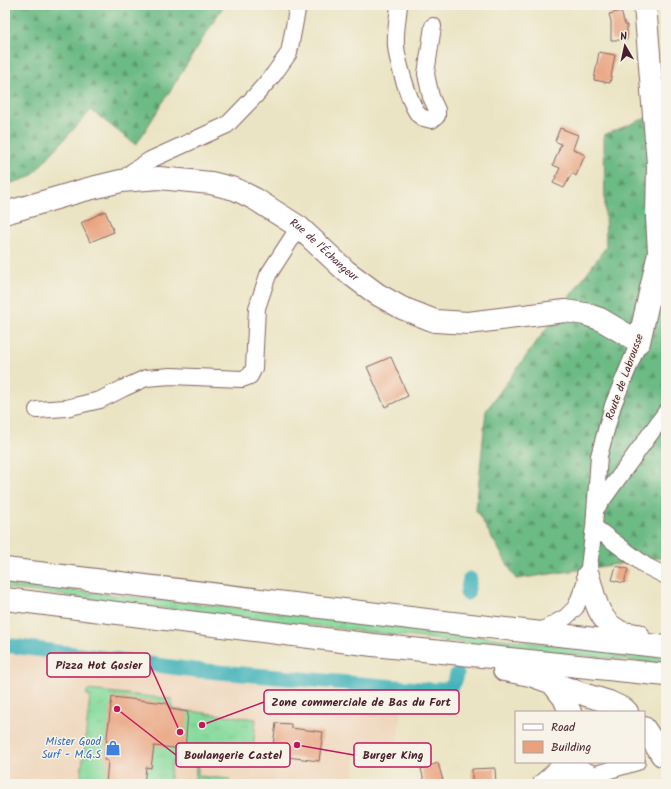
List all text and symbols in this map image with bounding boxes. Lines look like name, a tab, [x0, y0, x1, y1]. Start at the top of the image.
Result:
north arrow	[605, 26, 645, 66]
text: N	[619, 28, 628, 47]
street label: Rue de l'Échangeur	[286, 214, 363, 287]
street label: Route de Labrousse	[601, 331, 649, 423]
callout: Pizza Hot Gosier	[47, 653, 150, 677]
text: Pizza Hot Gosier	[56, 656, 143, 675]
callout: Zone commerciale de Bas du Fort	[264, 690, 459, 714]
text: Zone commerciale de Bas du Fort	[271, 693, 451, 712]
legend	[515, 711, 645, 763]
text: Road	[551, 718, 576, 737]
place label: Mister Good Surf - M.G.S	[42, 733, 102, 764]
text: Building	[551, 738, 591, 757]
shop icon: Mister Good Surf - M.G.S	[104, 739, 122, 757]
callout: Boulangerie Castel	[176, 743, 290, 767]
callout: Burger King	[354, 743, 431, 767]
text: Boulangerie Castel	[184, 746, 283, 765]
text: Burger King	[362, 746, 424, 765]

